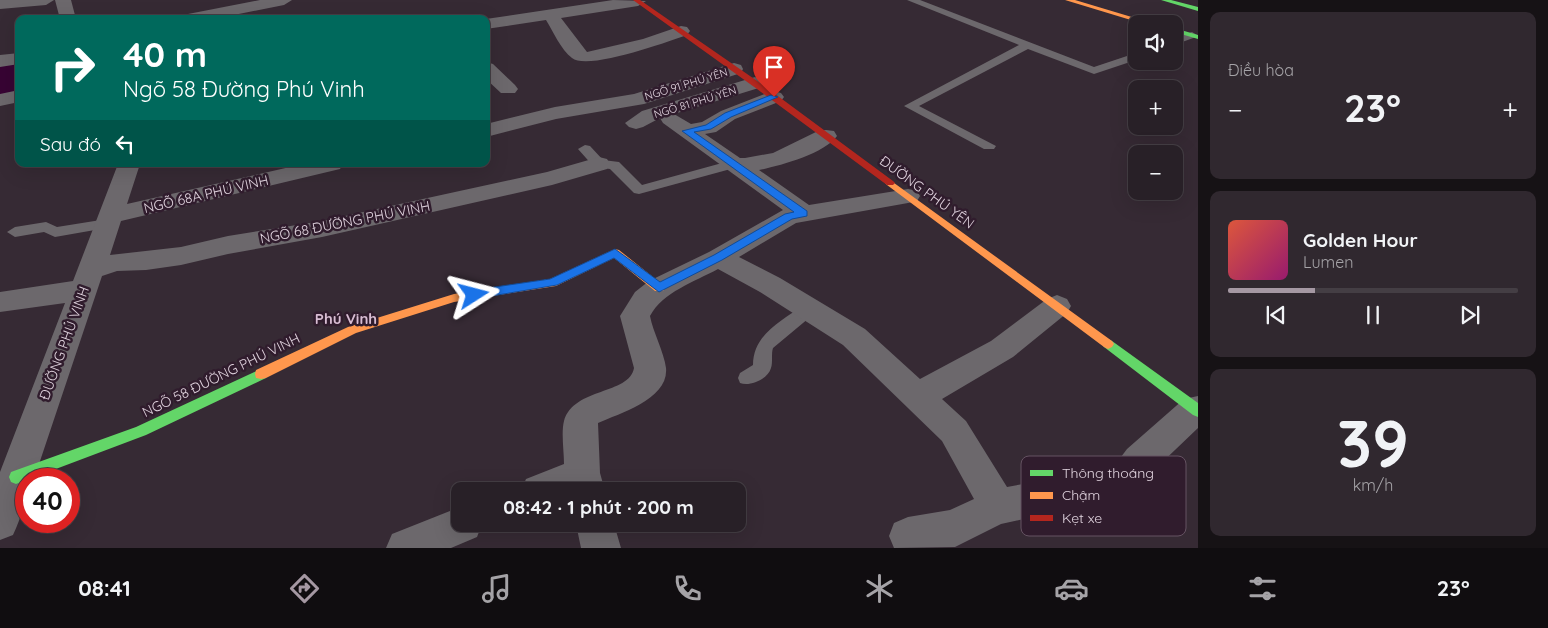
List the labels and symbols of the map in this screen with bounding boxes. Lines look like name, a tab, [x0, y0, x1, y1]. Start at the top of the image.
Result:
pin	[753, 46, 795, 97]
street label: NGÕ 91 PHÚ YÊN	[643, 65, 729, 103]
street label: NGÕ 81 PHÚ YÊN	[652, 83, 738, 121]
street label: ĐƯỜNG PHÚ YÊN	[876, 152, 978, 232]
street label: NGÕ 68A PHÚ VINH	[142, 171, 270, 217]
street label: NGÕ 68 ĐƯỜNG PHÚ VINH	[258, 197, 432, 247]
position arrow	[447, 268, 499, 320]
street label: ĐƯỜNG PHÚ VINH	[35, 284, 93, 402]
district label: Phú Vinh	[315, 309, 377, 328]
street label: NGÕ 58 ĐƯỜNG PHÚ VINH	[139, 329, 303, 421]
legend	[1021, 456, 1186, 536]
text: Thông thoáng	[1062, 464, 1154, 482]
speed limit sign: 40	[15, 468, 80, 533]
text: Chậm	[1062, 486, 1100, 504]
text: Kẹt xe	[1062, 509, 1102, 527]

